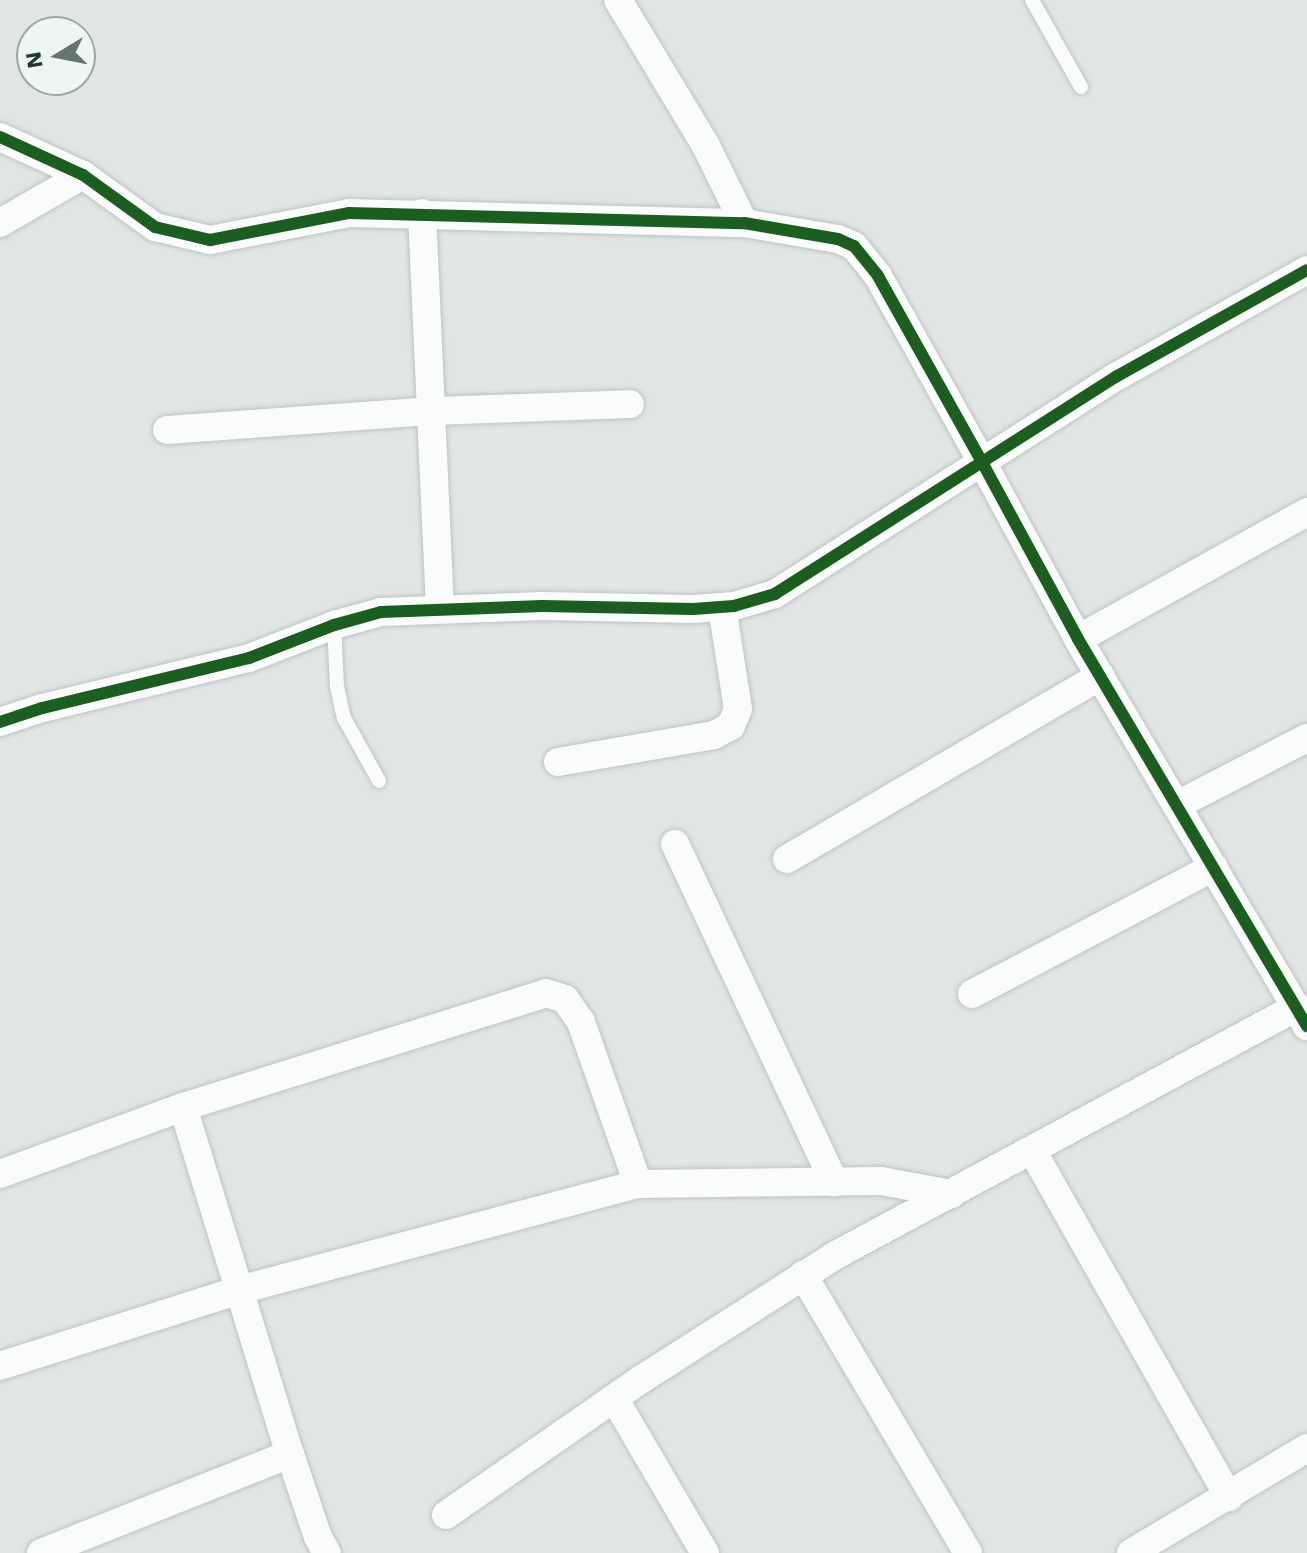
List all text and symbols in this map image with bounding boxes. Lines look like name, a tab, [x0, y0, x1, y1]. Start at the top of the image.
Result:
north arrow	[16, 16, 96, 96]
text: N	[20, 50, 48, 70]

